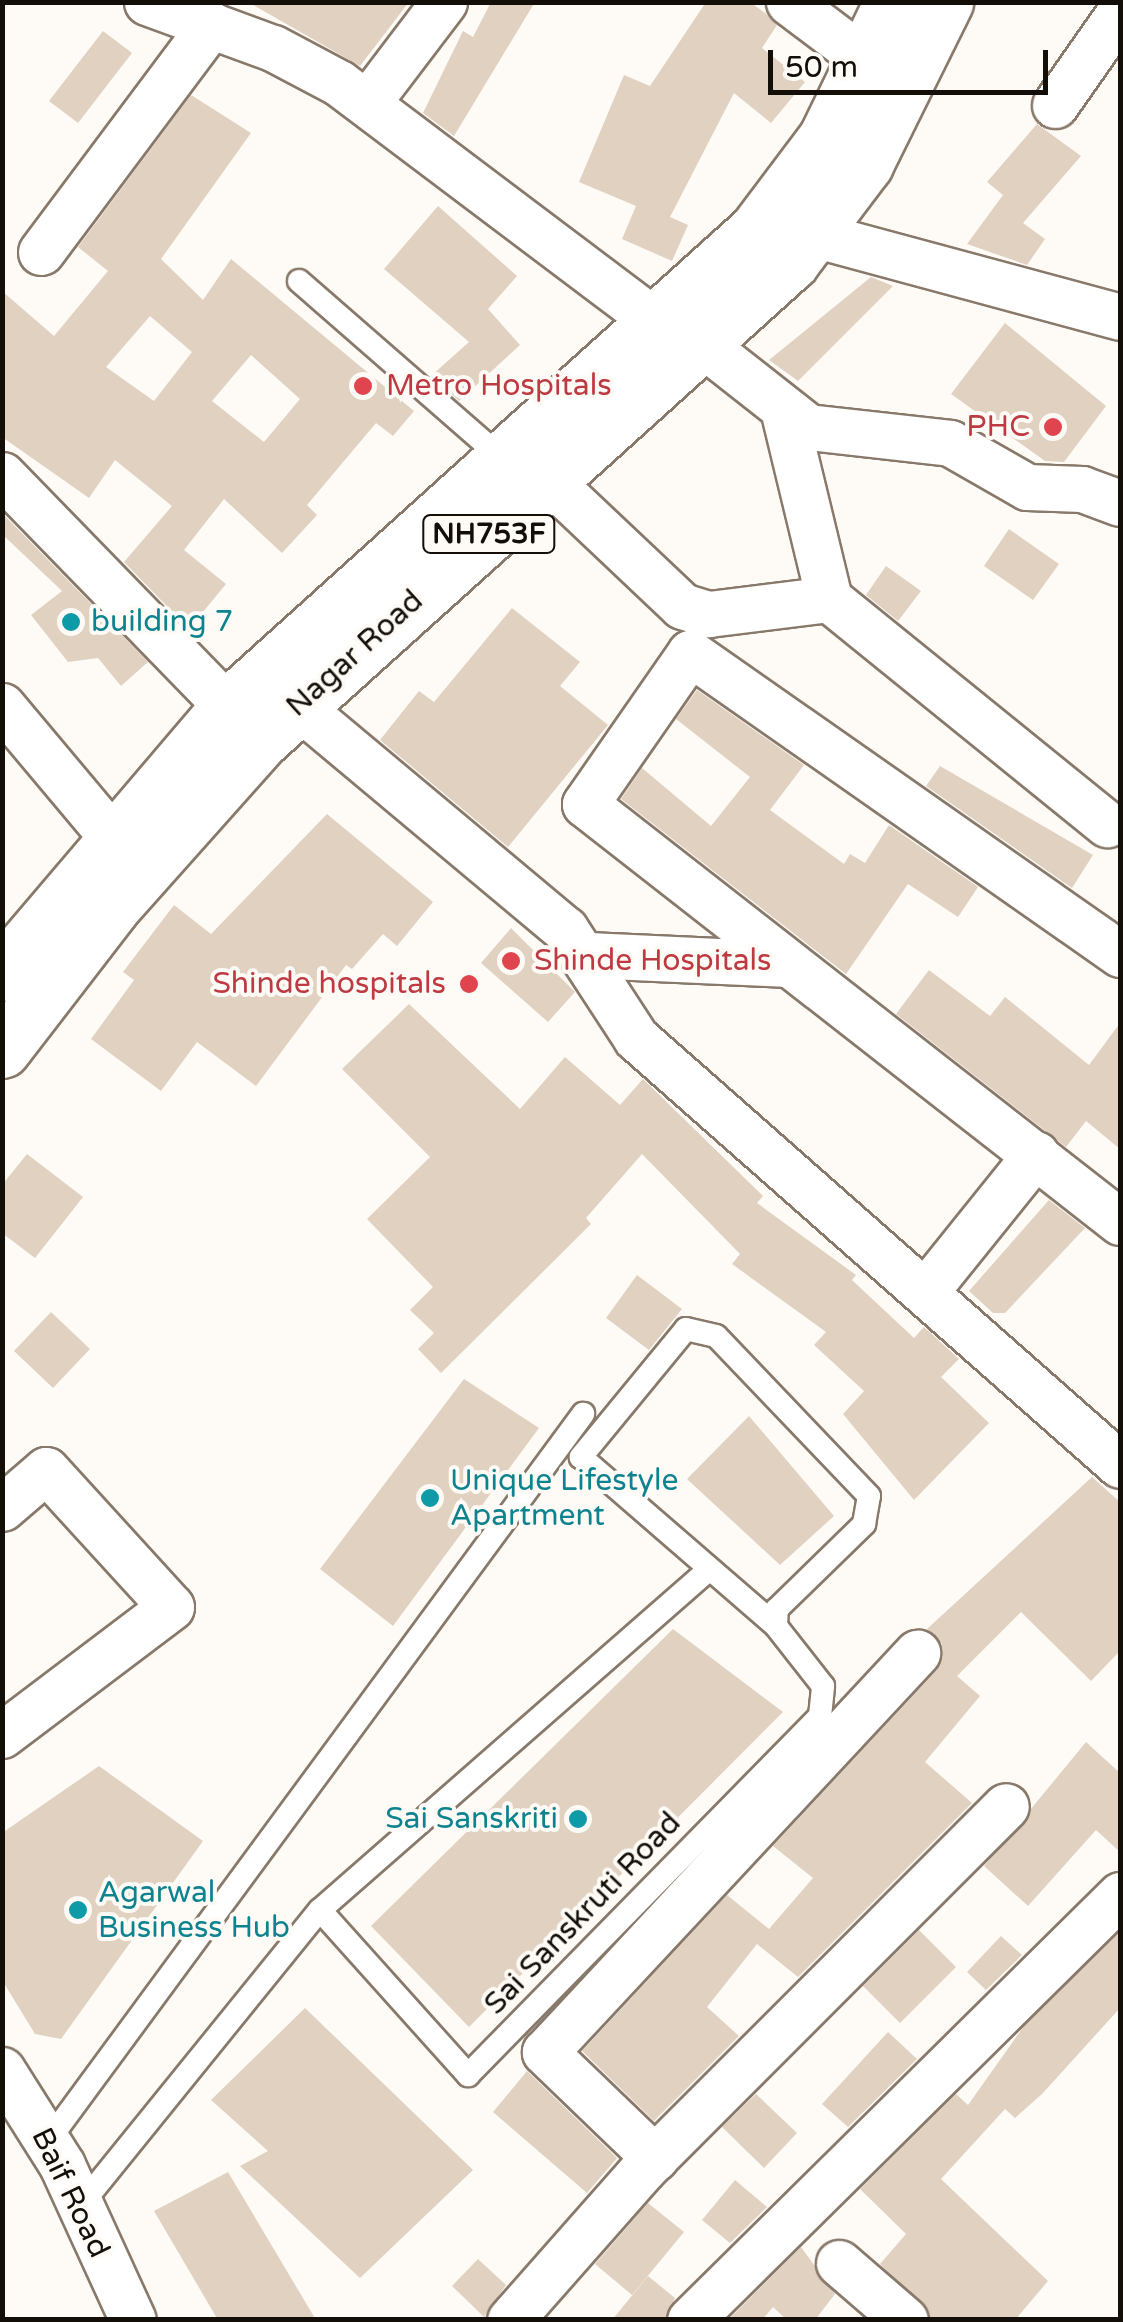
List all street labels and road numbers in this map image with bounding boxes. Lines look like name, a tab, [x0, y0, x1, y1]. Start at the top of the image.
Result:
road number: NH753F	[422, 511, 556, 557]
street label: Nagar Road	[279, 583, 431, 725]
street label: Sai Sanskruti Road	[477, 1806, 689, 2022]
street label: Baif Road	[23, 2122, 117, 2264]

